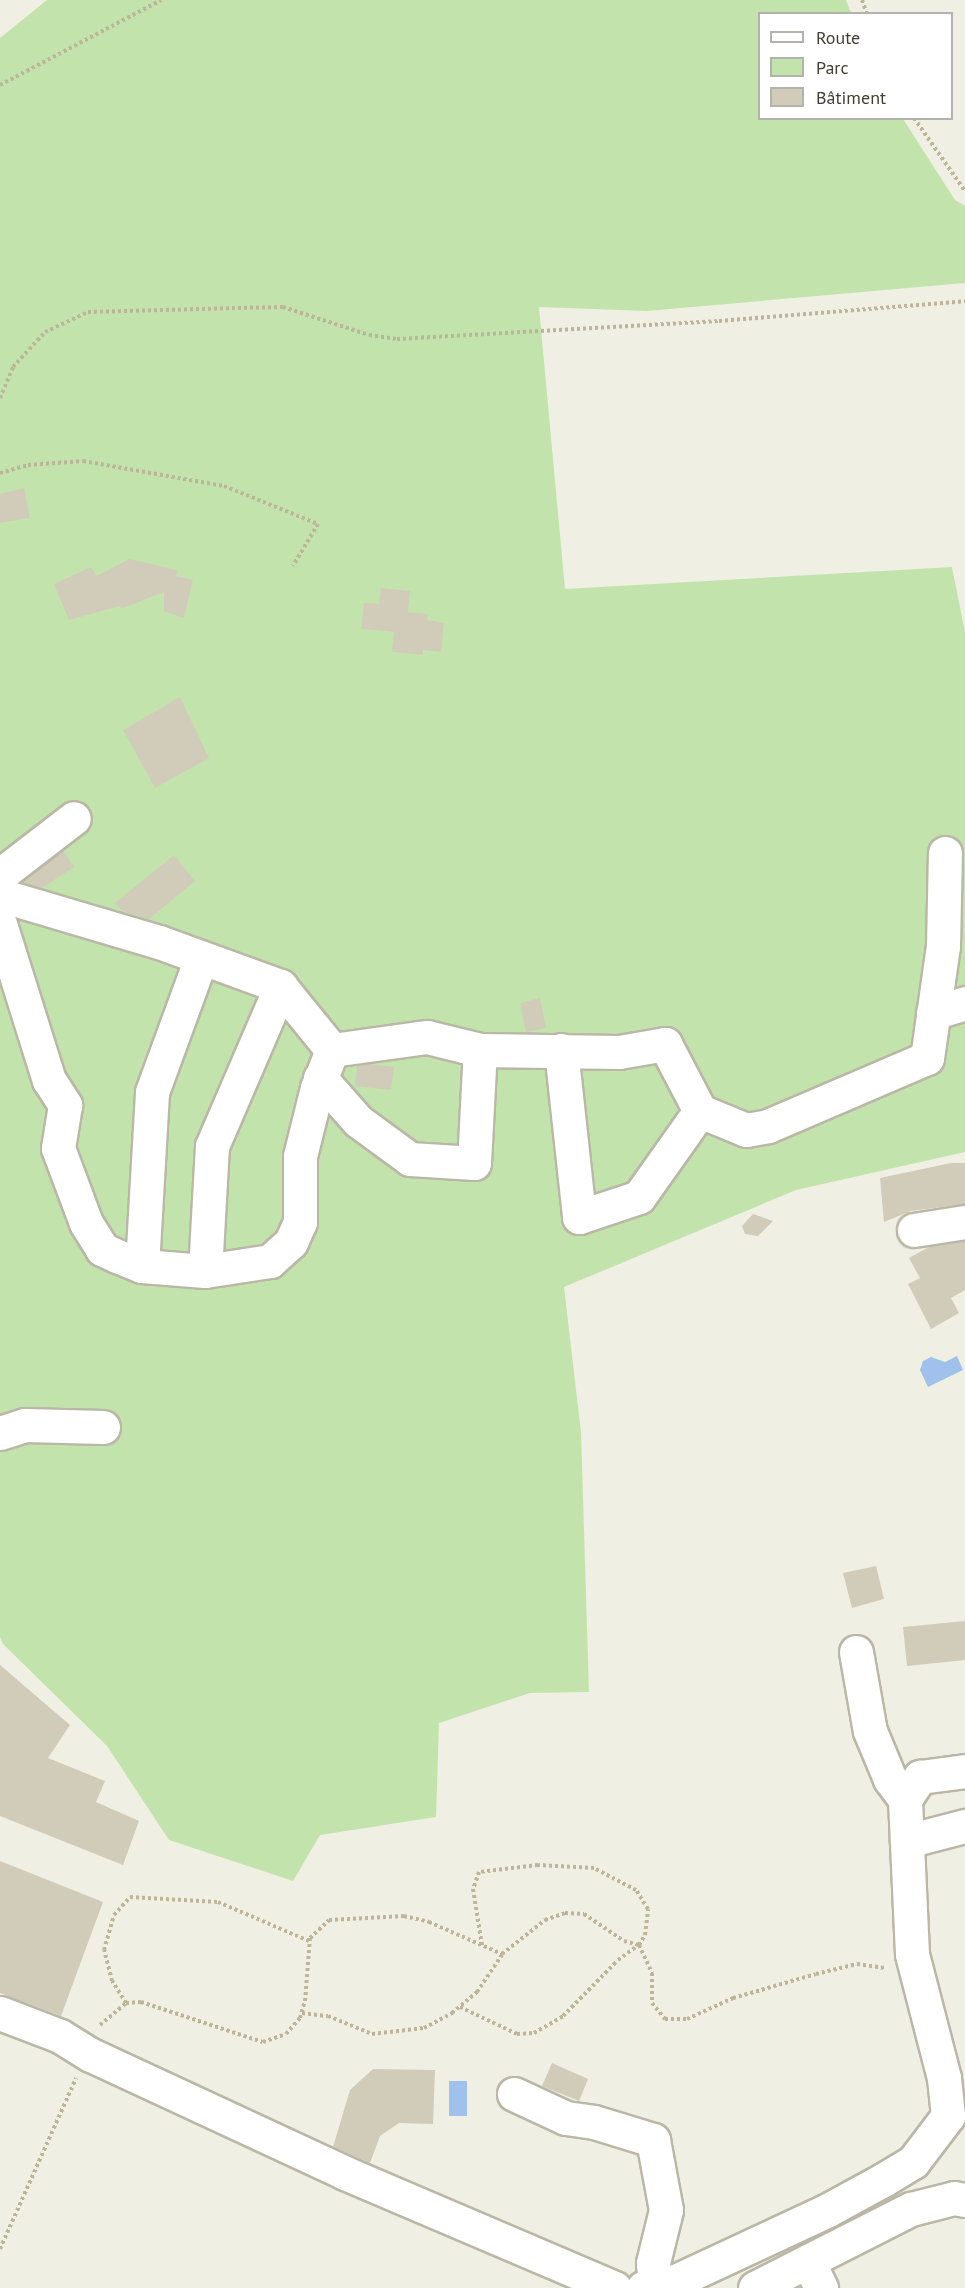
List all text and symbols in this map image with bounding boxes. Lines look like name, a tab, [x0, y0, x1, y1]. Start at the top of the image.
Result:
legend	[758, 12, 953, 120]
text: Route	[816, 26, 860, 49]
text: Parc	[816, 56, 849, 79]
text: Bâtiment	[816, 86, 886, 109]

